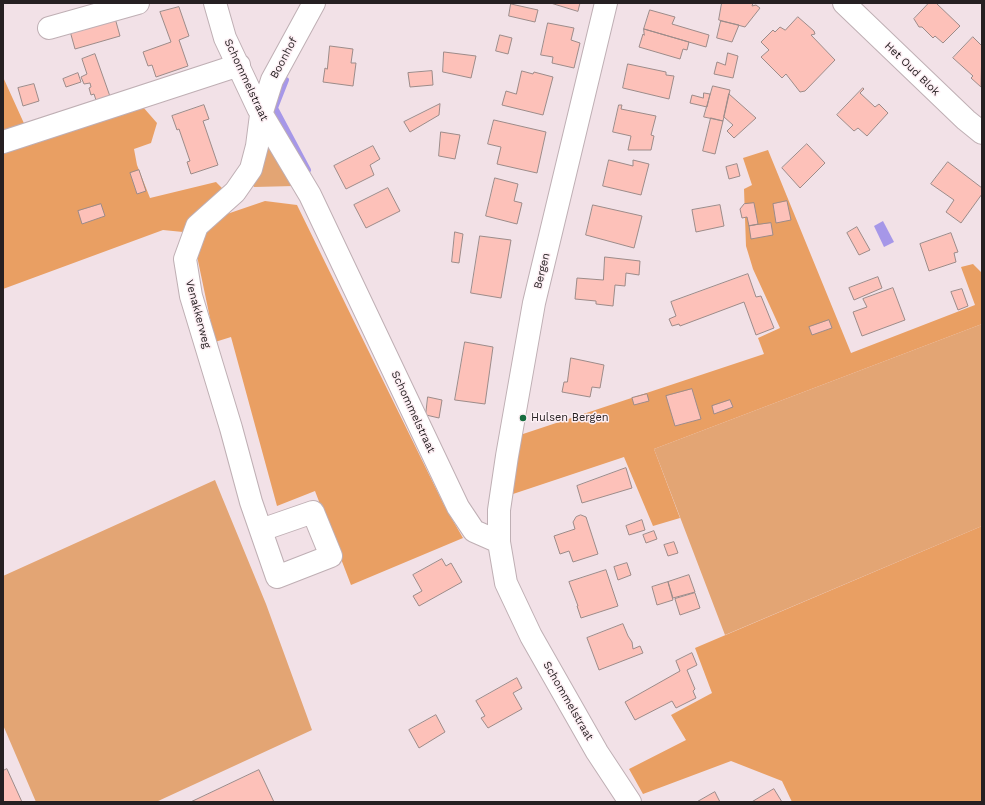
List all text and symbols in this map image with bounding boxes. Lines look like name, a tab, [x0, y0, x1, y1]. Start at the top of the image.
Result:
street label: Boonhof	[268, 35, 300, 81]
street label: Schommelstraat	[221, 37, 271, 123]
street label: Het Oud Blok	[882, 39, 942, 99]
street label: Bergen	[531, 252, 553, 290]
street label: Venakkerweg	[183, 278, 213, 350]
street label: Schommelstraat	[388, 369, 438, 455]
place label: Hulsen Bergen	[531, 411, 609, 425]
marker: Hulsen Bergen	[518, 413, 528, 423]
street label: Schommelstraat	[540, 659, 596, 743]

